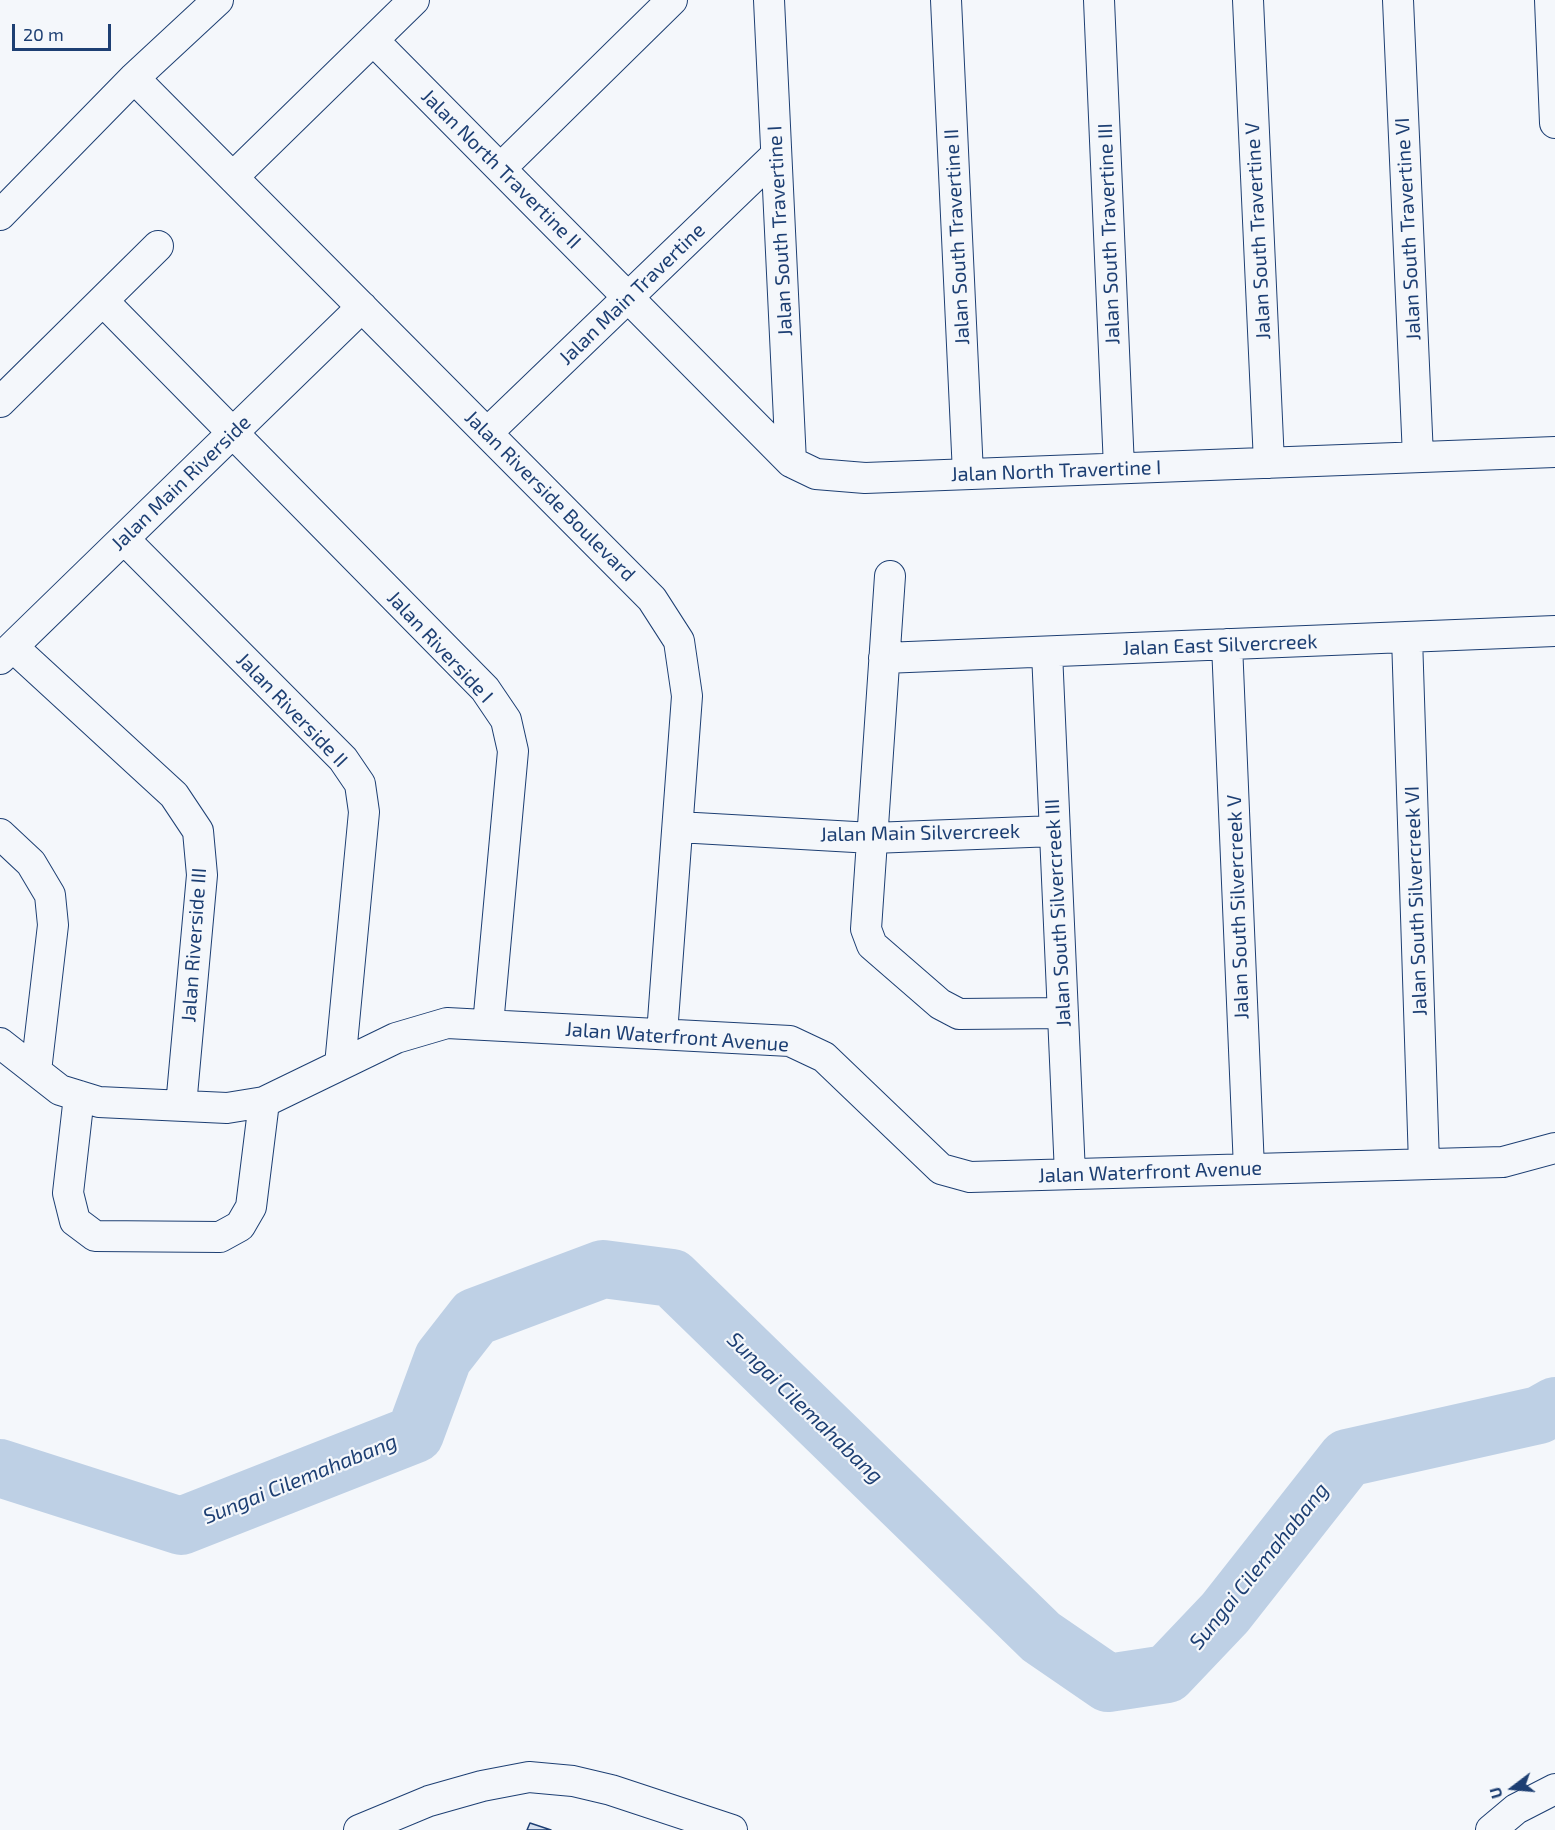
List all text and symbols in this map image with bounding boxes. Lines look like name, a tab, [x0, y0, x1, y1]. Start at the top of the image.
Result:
scale bar	[15, 12, 114, 50]
text: 20 m	[23, 23, 64, 45]
street label: Jalan North Travertine II	[416, 84, 586, 254]
street label: Jalan South Travertine VI	[1390, 117, 1426, 341]
street label: Jalan South Travertine V	[1240, 122, 1276, 340]
street label: Jalan South Travertine III	[1093, 123, 1125, 345]
street label: Jalan South Travertine I	[762, 125, 798, 337]
street label: Jalan South Travertine II	[939, 128, 975, 346]
street label: Jalan Main Travertine	[554, 218, 710, 370]
street label: Jalan Riverside Boulevard	[460, 406, 640, 586]
street label: Jalan Main Riverside	[106, 410, 256, 556]
street label: Jalan North Travertine I	[950, 455, 1162, 487]
street label: Jalan Riverside I	[382, 586, 498, 708]
street label: Jalan East Silvercreek	[1122, 630, 1318, 660]
street label: Jalan Riverside II	[231, 648, 353, 772]
street label: Jalan South Silvercreek VI	[1400, 786, 1432, 1016]
street label: Jalan South Silvercreek V	[1222, 794, 1254, 1020]
street label: Jalan South Silvercreek III	[1040, 798, 1076, 1028]
street label: Jalan Main Silvercreek	[820, 819, 1020, 847]
street label: Jalan Riverside III	[177, 867, 211, 1023]
street label: Jalan Waterfront Avenue	[564, 1017, 790, 1057]
street label: Jalan Waterfront Avenue	[1037, 1156, 1263, 1188]
water label: Sungai Cilemahabang	[722, 1327, 888, 1489]
water label: Sungai Cilemahabang	[199, 1429, 401, 1529]
water label: Sungai Cilemahabang	[1184, 1478, 1334, 1654]
north arrow	[1483, 1758, 1543, 1818]
text: U	[1485, 1785, 1506, 1801]

